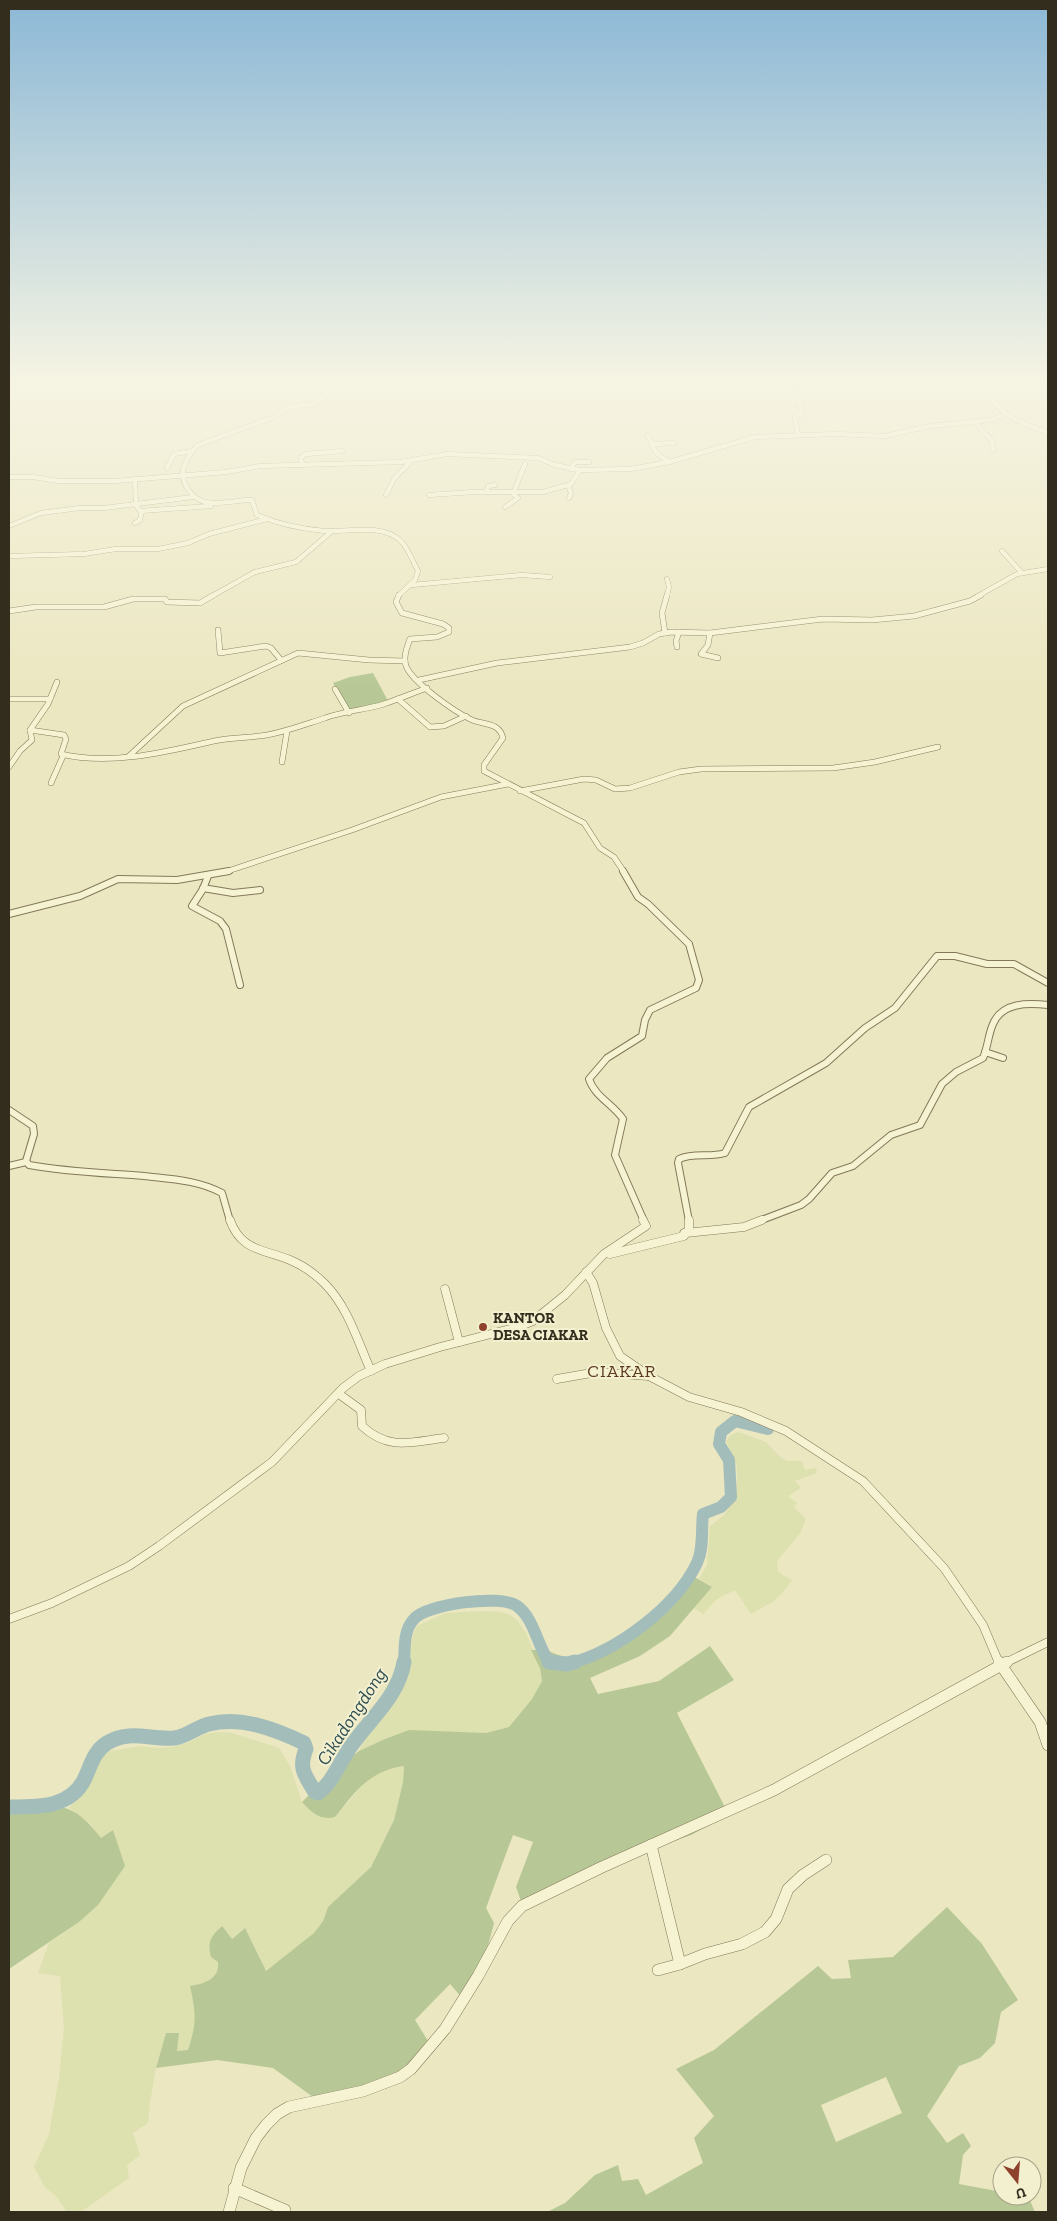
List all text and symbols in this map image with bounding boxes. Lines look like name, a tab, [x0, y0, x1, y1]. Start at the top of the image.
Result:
place label: KANTOR DESA CIAKAR	[493, 1309, 588, 1344]
marker: KANTOR DESA CIAKAR	[477, 1321, 489, 1333]
district label: CIAKAR	[587, 1360, 657, 1382]
water label: Cikadongdong	[311, 1663, 392, 1769]
north arrow	[992, 2156, 1042, 2206]
text: U	[1013, 2183, 1028, 2203]

